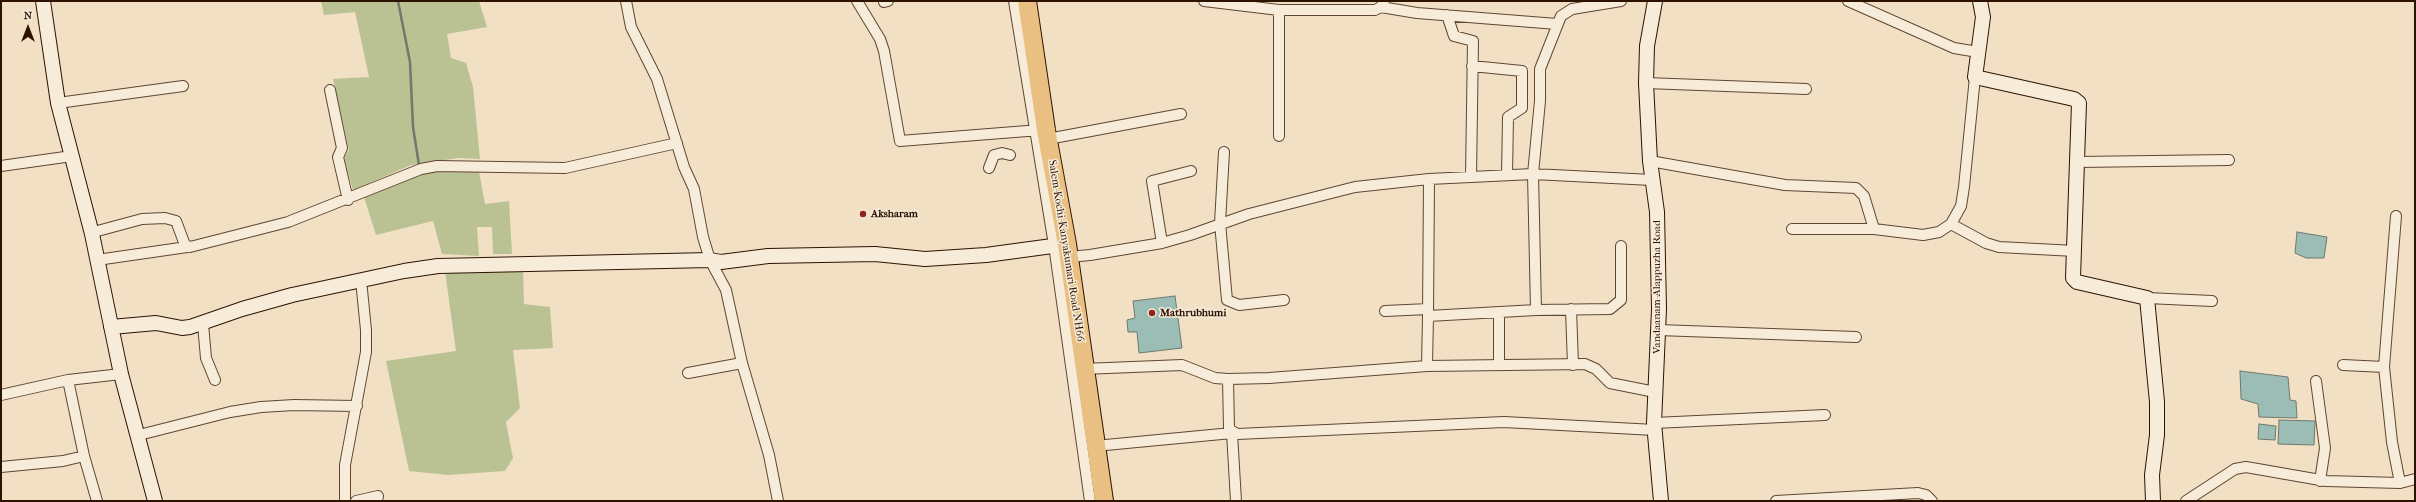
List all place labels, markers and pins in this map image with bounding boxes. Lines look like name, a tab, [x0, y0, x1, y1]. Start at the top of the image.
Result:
place label: Aksharam	[871, 207, 918, 221]
marker: Aksharam	[858, 209, 868, 219]
place label: Mathrubhumi	[1160, 306, 1226, 320]
marker: Mathrubhumi	[1147, 308, 1157, 318]

